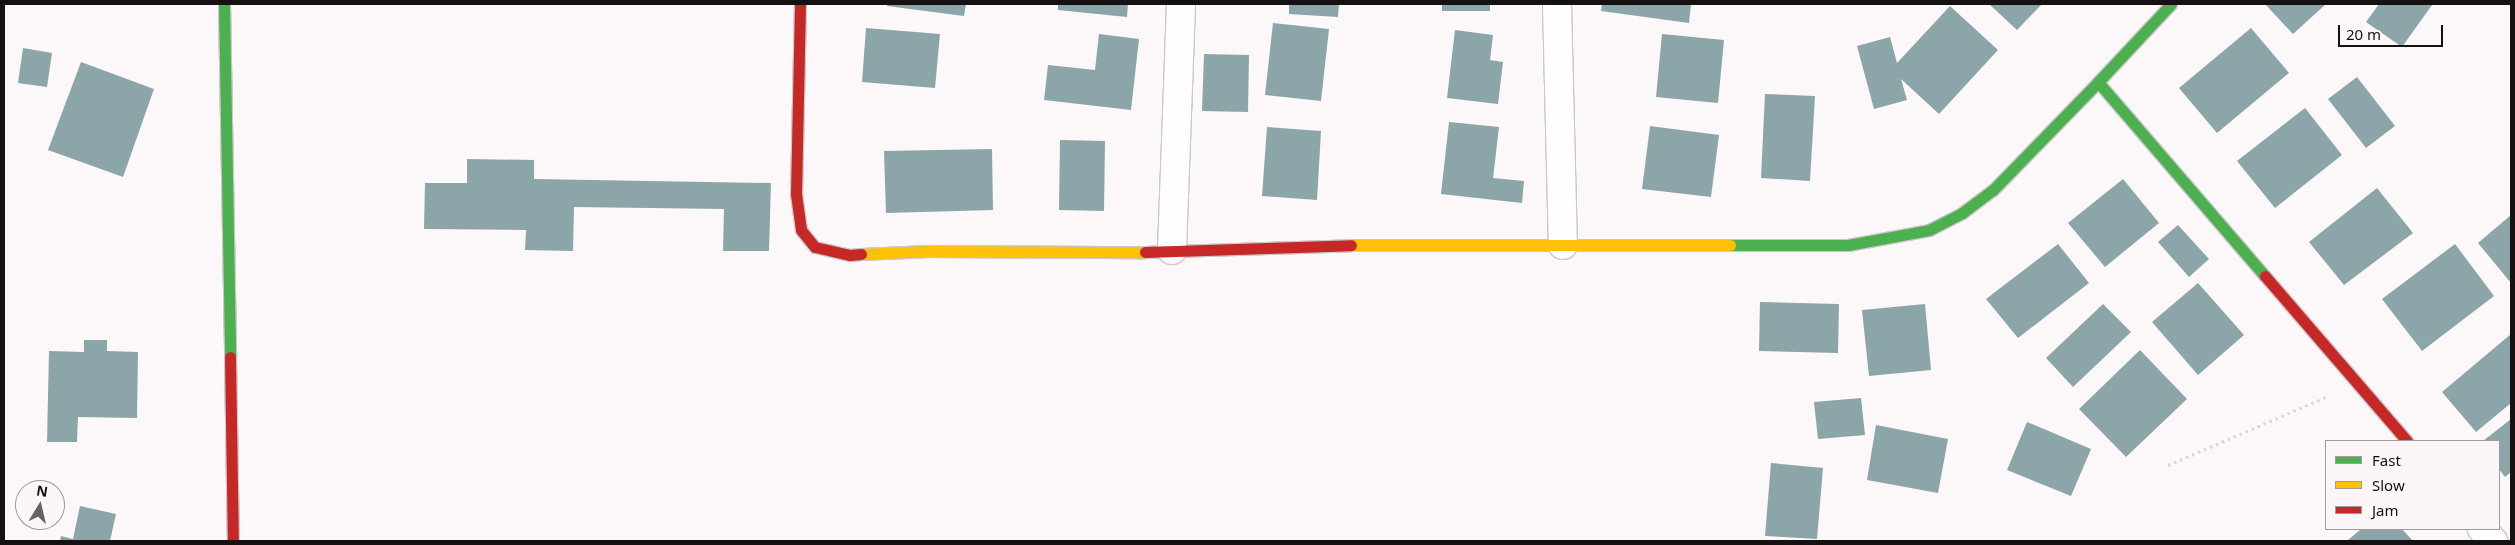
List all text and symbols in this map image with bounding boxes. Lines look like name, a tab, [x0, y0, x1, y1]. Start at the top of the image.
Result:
scale bar	[2340, 15, 2445, 47]
text: 20 m	[2346, 24, 2381, 44]
legend	[2325, 440, 2500, 530]
text: Fast	[2372, 450, 2401, 470]
text: Slow	[2372, 475, 2405, 495]
north arrow	[15, 480, 65, 530]
text: N	[35, 480, 49, 501]
text: Jam	[2372, 500, 2399, 520]

